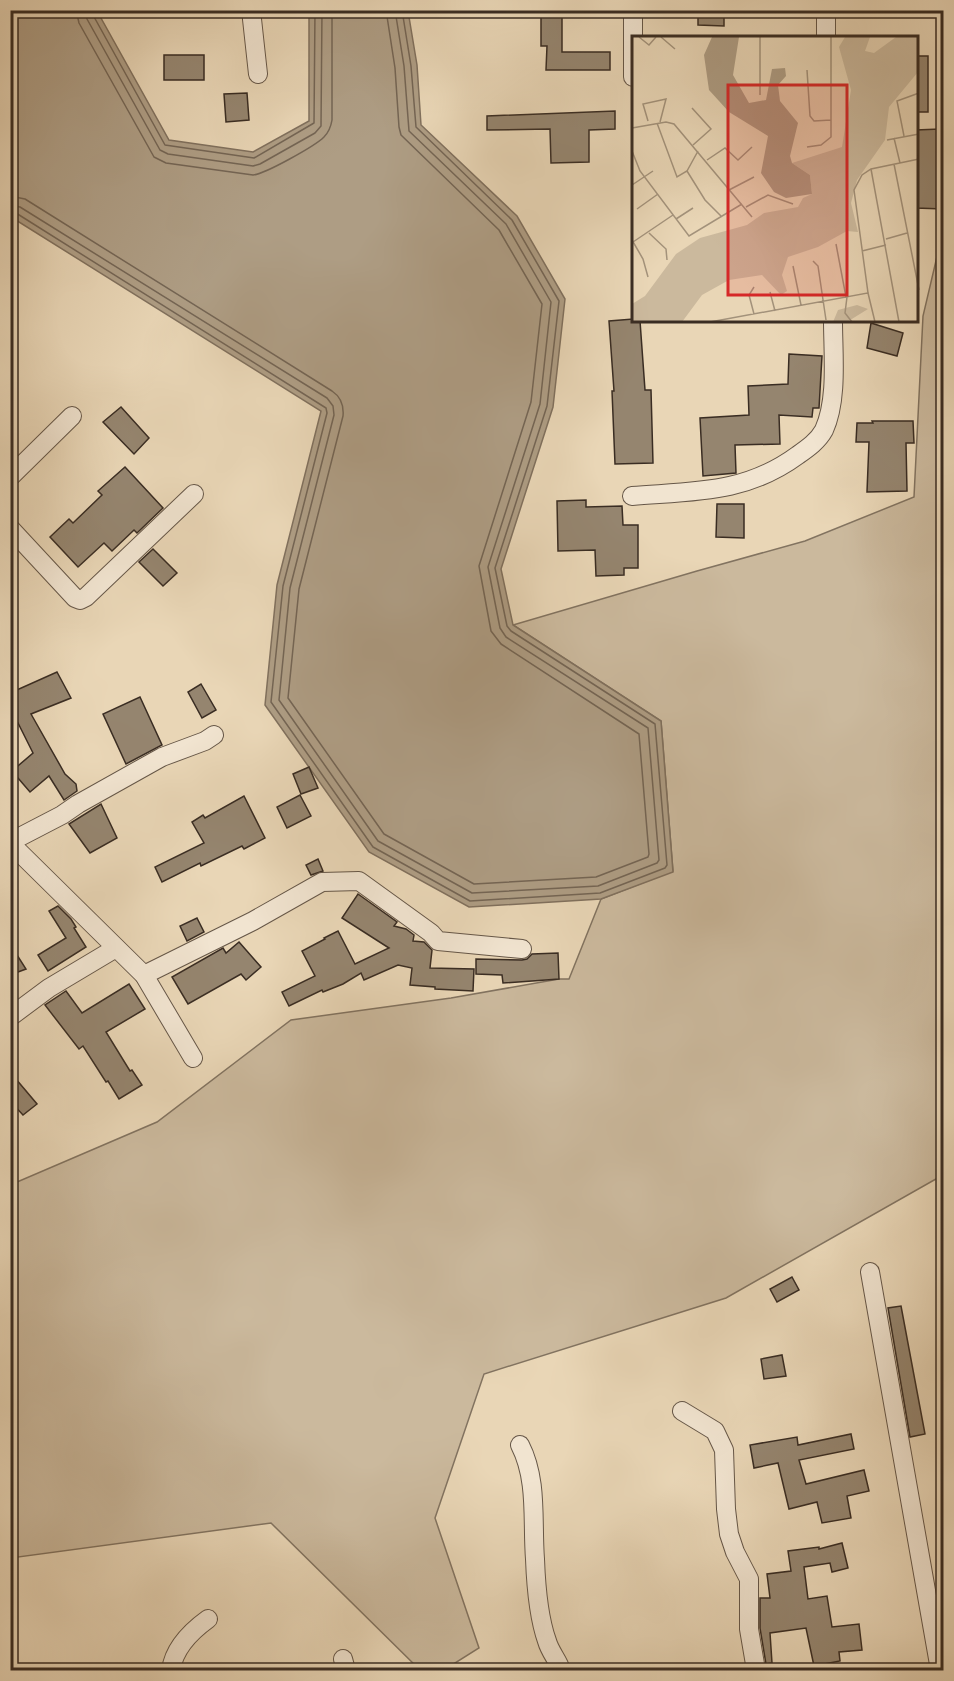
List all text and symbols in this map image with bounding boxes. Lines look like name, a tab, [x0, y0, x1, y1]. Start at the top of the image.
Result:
inset map	[632, 36, 918, 322]

